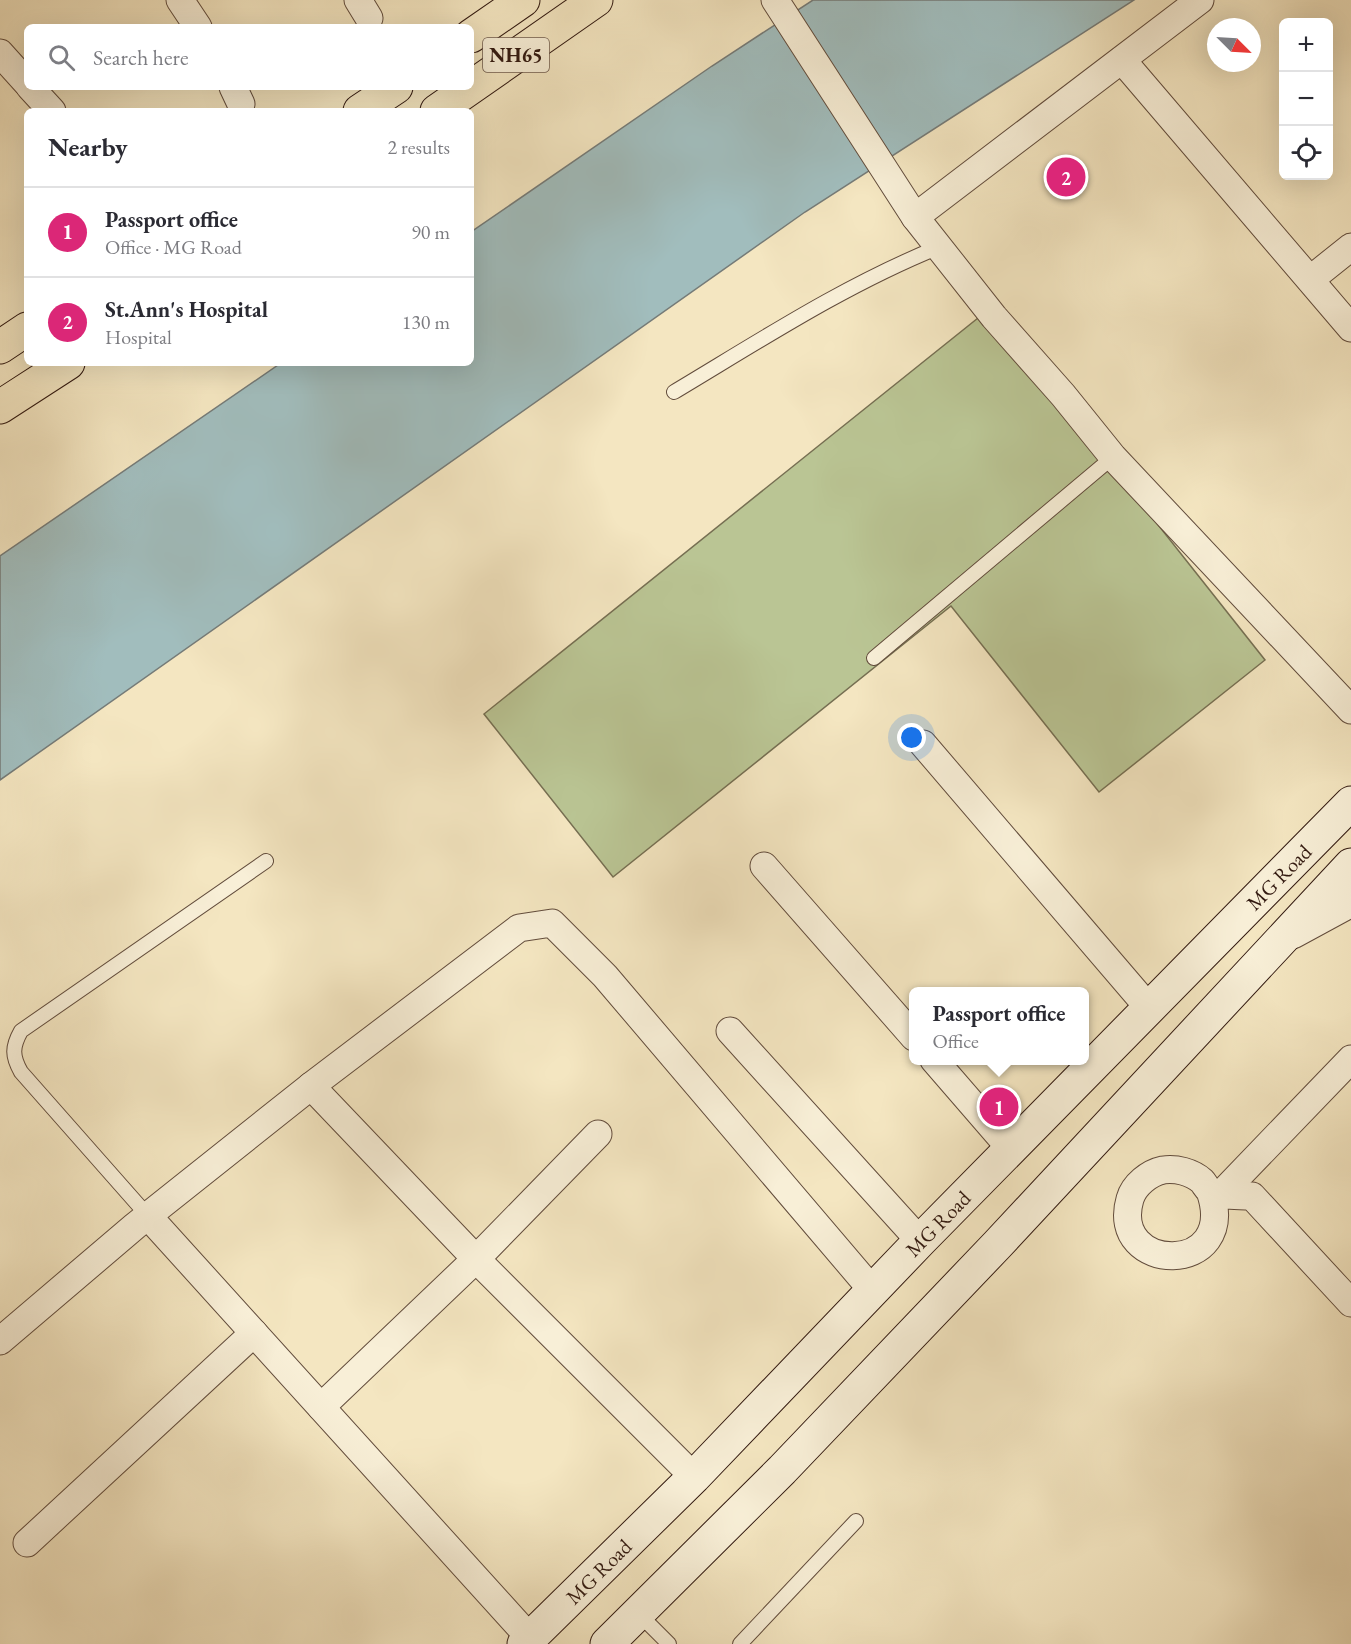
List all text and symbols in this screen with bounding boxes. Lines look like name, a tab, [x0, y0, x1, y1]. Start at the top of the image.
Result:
north arrow	[1207, 18, 1261, 72]
map controls	[1279, 18, 1333, 180]
button: +	[1279, 18, 1333, 72]
search box	[24, 24, 474, 90]
road number: NH65	[483, 38, 549, 72]
icon: search	[45, 41, 78, 74]
text: Search here	[93, 43, 188, 72]
button: −	[1279, 72, 1333, 126]
button: locate	[1279, 126, 1333, 180]
text: Nearby	[48, 130, 128, 164]
text: 2 results	[387, 134, 450, 160]
pin: 2	[1046, 154, 1086, 200]
text: Passport office	[105, 205, 238, 234]
text: 1	[62, 219, 73, 245]
text: 90 m	[411, 219, 450, 245]
text: Office · MG Road	[105, 234, 242, 260]
text: St.Ann's Hospital	[105, 295, 268, 324]
text: 2	[62, 309, 73, 335]
text: 130 m	[402, 309, 450, 335]
text: Hospital	[105, 324, 172, 350]
your location	[897, 723, 926, 752]
street label: MG Road	[1240, 838, 1317, 916]
popup	[909, 987, 1089, 1065]
text: Passport office	[933, 999, 1065, 1028]
text: Office	[933, 1028, 979, 1054]
pin: 1	[980, 1084, 1018, 1130]
street label: MG Road	[899, 1184, 976, 1262]
street label: MG Road	[559, 1532, 637, 1610]

